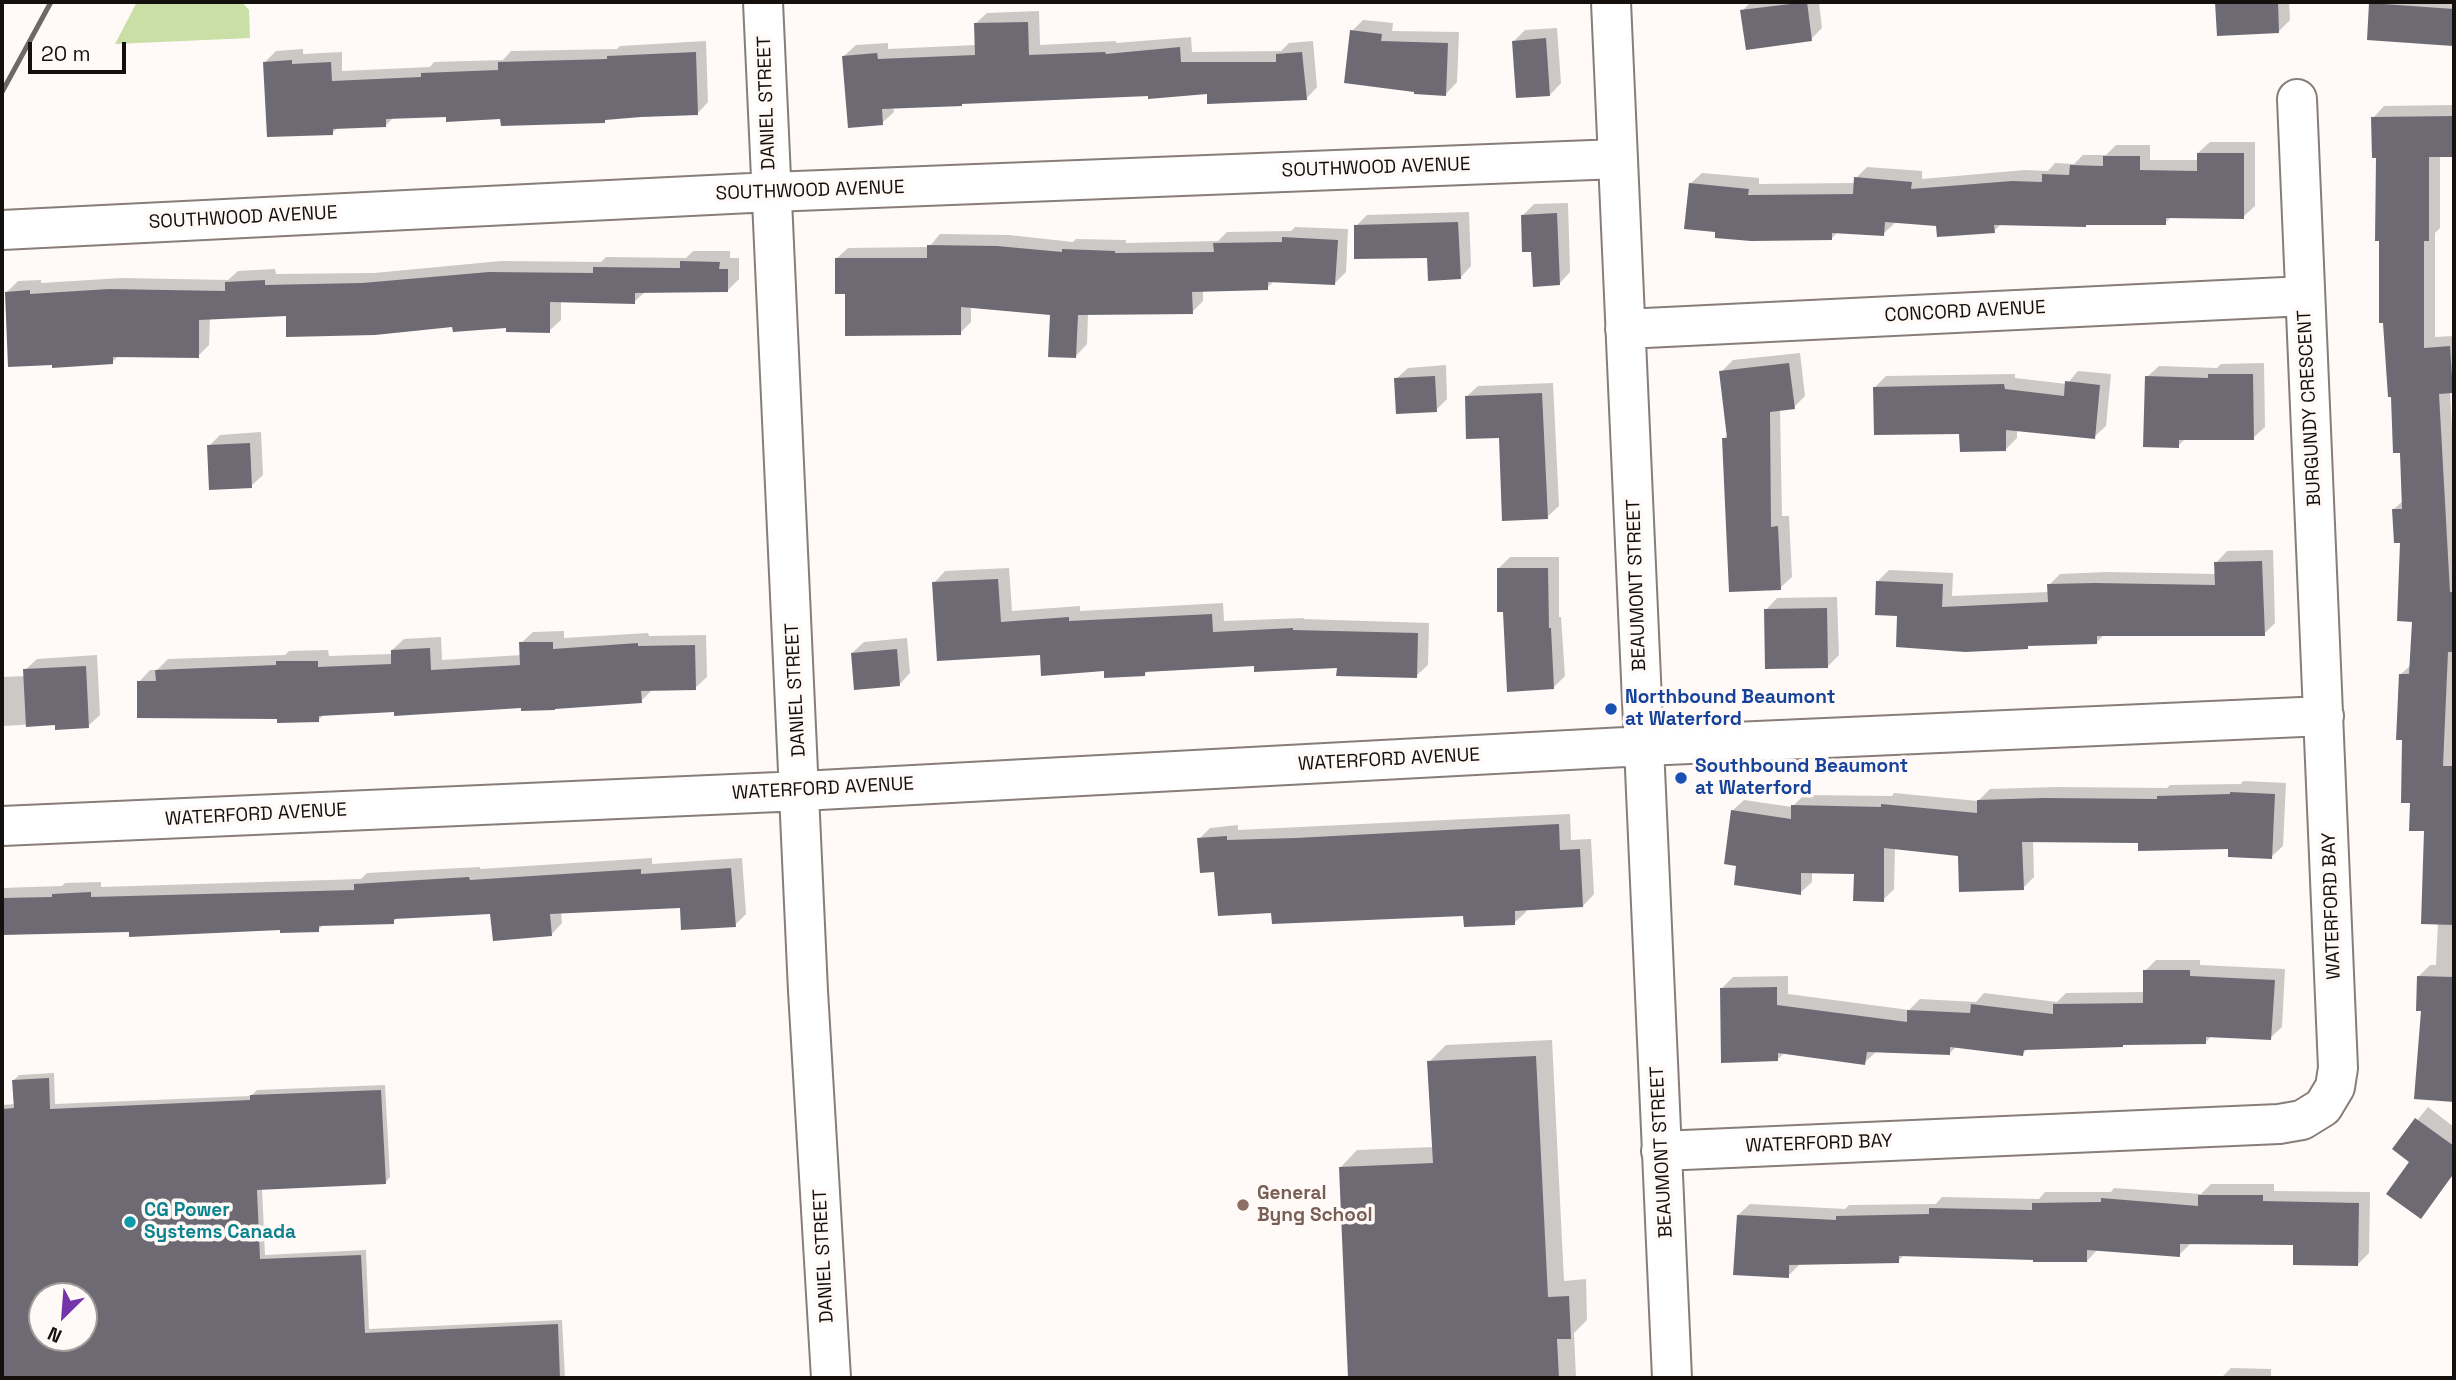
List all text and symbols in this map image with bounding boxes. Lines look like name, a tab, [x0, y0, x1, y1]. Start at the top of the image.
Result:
scale bar	[32, 28, 130, 72]
street label: DANIEL STREET	[753, 35, 781, 171]
text: 20 m	[41, 40, 91, 67]
street label: SOUTHWOOD AVENUE	[1281, 153, 1471, 183]
street label: SOUTHWOOD AVENUE	[715, 176, 905, 206]
street label: SOUTHWOOD AVENUE	[148, 202, 338, 234]
street label: CONCORD AVENUE	[1884, 296, 2046, 328]
street label: BURGUNDY CRESCENT	[2293, 309, 2327, 507]
street label: BEAUMONT STREET	[1623, 499, 1651, 671]
street label: DANIEL STREET	[781, 622, 811, 758]
place label: Northbound Beaumont at Waterford	[1625, 687, 1835, 731]
marker: Northbound Beaumont at Waterford	[1603, 701, 1619, 717]
street label: WATERFORD AVENUE	[1297, 744, 1481, 776]
place label: Southbound Beaumont at Waterford	[1695, 756, 1908, 800]
marker: Southbound Beaumont at Waterford	[1673, 770, 1689, 786]
street label: WATERFORD AVENUE	[731, 773, 915, 805]
street label: WATERFORD AVENUE	[164, 799, 348, 831]
street label: WATERFORD BAY	[2318, 832, 2346, 980]
street label: BEAUMONT STREET	[1646, 1065, 1678, 1239]
street label: WATERFORD BAY	[1745, 1130, 1893, 1158]
place label: General Byng School	[1257, 1183, 1373, 1227]
street label: DANIEL STREET	[809, 1188, 839, 1324]
marker: General Byng School	[1235, 1197, 1251, 1213]
place label: CG Power Systems Canada	[144, 1200, 296, 1244]
marker: CG Power Systems Canada	[122, 1214, 138, 1230]
north arrow	[28, 1282, 98, 1352]
text: N	[44, 1321, 66, 1349]

